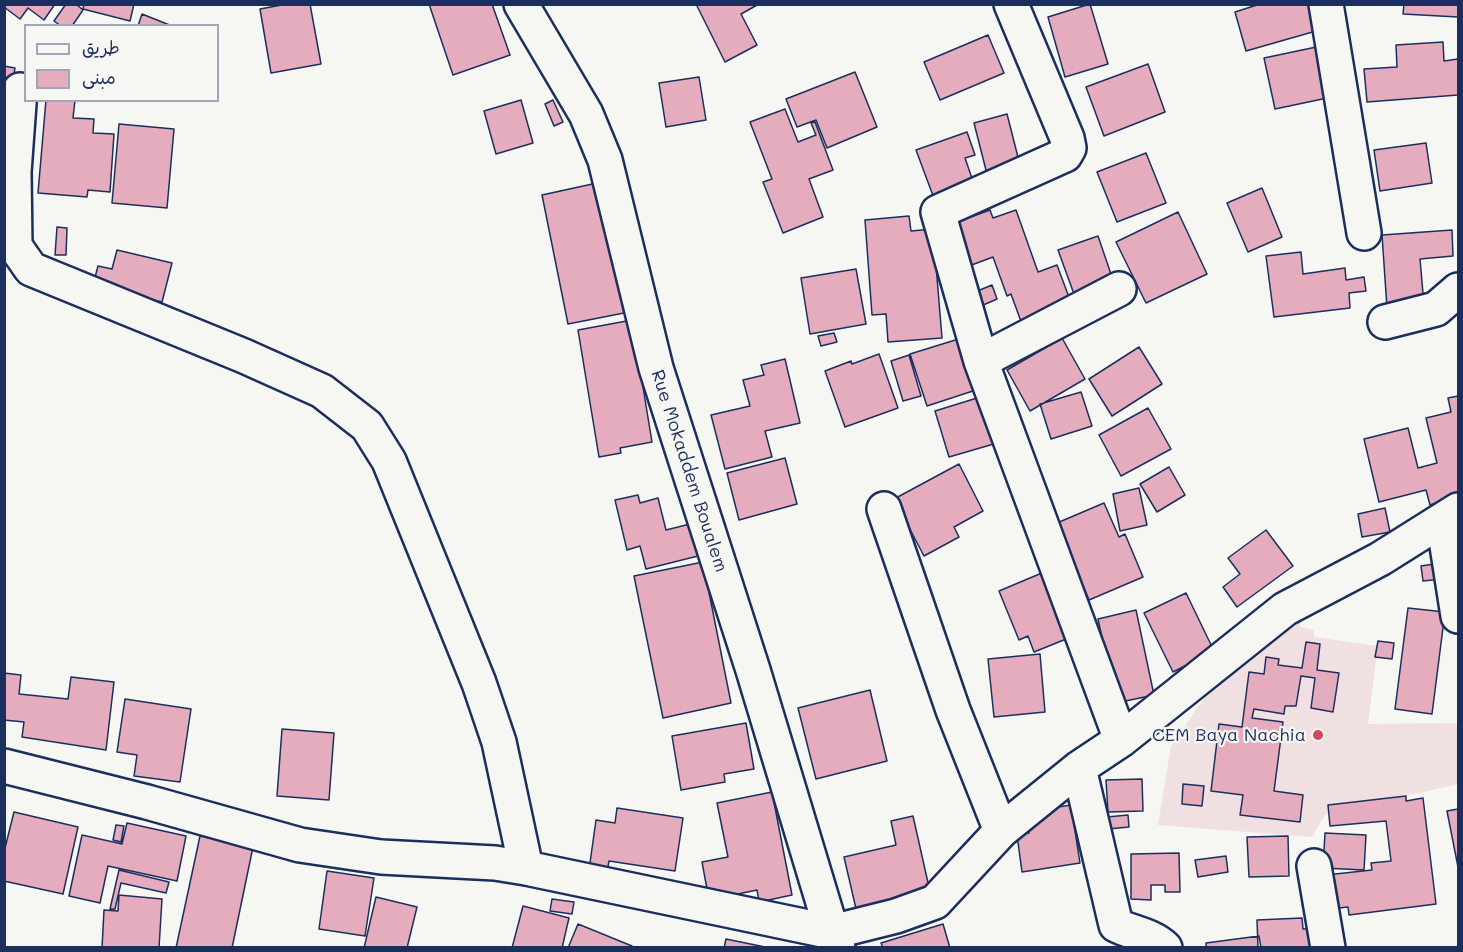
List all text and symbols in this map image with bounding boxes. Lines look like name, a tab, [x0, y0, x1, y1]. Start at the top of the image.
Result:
legend	[24, 24, 219, 102]
text: طريق	[82, 35, 120, 59]
text: مبنى	[82, 65, 116, 89]
street label: Rue Mokaddem Boualem	[646, 367, 732, 575]
place label: CEM Baya Nachia	[1152, 724, 1306, 746]
marker: CEM Baya Nachia	[1311, 728, 1325, 742]

